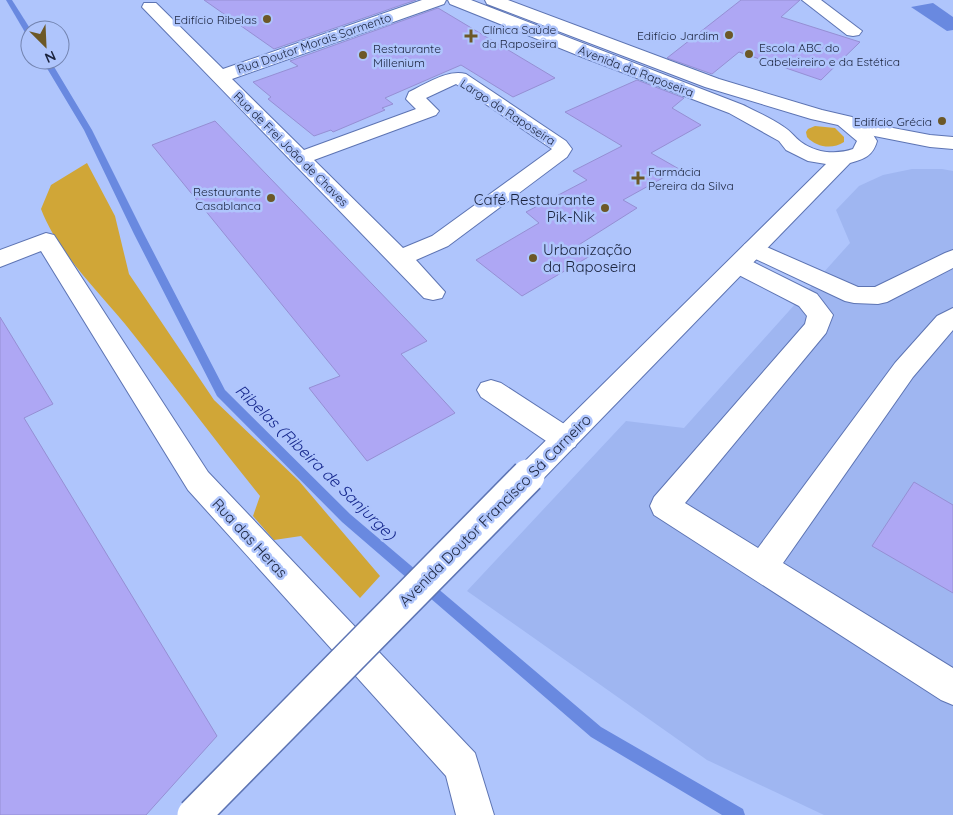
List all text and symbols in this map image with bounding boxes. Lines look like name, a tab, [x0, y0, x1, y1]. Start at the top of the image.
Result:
street label: Rua Doutor Morais Sarmento	[235, 10, 393, 76]
place label: Edifício Ribelas	[174, 12, 257, 27]
marker: Edifício Ribelas	[261, 13, 273, 25]
north arrow	[20, 20, 70, 70]
place label: Clínica Saúde da Raposeira	[482, 22, 556, 51]
place label: Edifício Jardim	[637, 28, 719, 43]
marker: Clínica Saúde da Raposeira	[464, 29, 478, 43]
marker: Edifício Jardim	[723, 29, 735, 41]
place label: Escola ABC do Cabeleireiro e da Estética	[759, 40, 900, 69]
place label: Restaurante Millenium	[373, 41, 441, 70]
street label: Avenida da Raposeira	[576, 42, 696, 100]
text: N	[42, 47, 59, 67]
marker: Escola ABC do Cabeleireiro e da Estética	[743, 48, 755, 60]
marker: Restaurante Millenium	[357, 49, 369, 61]
street label: Largo da Raposeira	[458, 76, 558, 148]
street label: Rua de Frei João de Chaves	[231, 89, 352, 210]
place label: Edifício Grécia	[854, 114, 932, 129]
marker: Edifício Grécia	[936, 115, 948, 127]
place label: Farmácia Pereira da Silva	[648, 164, 734, 193]
marker: Farmácia Pereira da Silva	[632, 172, 644, 184]
place label: Restaurante Casablanca	[193, 184, 261, 213]
place label: Café Restaurante Pik-Nik	[474, 190, 595, 226]
marker: Restaurante Casablanca	[265, 192, 277, 204]
marker: Café Restaurante Pik-Nik	[599, 202, 611, 214]
place label: Urbanização da Raposeira	[543, 240, 636, 276]
marker: Urbanização da Raposeira	[527, 252, 539, 264]
water label: Ribelas (Ribeira de Sanjurge)	[232, 380, 401, 545]
street label: Avenida Doutor Francisco Sá Carneiro	[395, 410, 595, 610]
street label: Rua das Heras	[208, 494, 292, 582]

